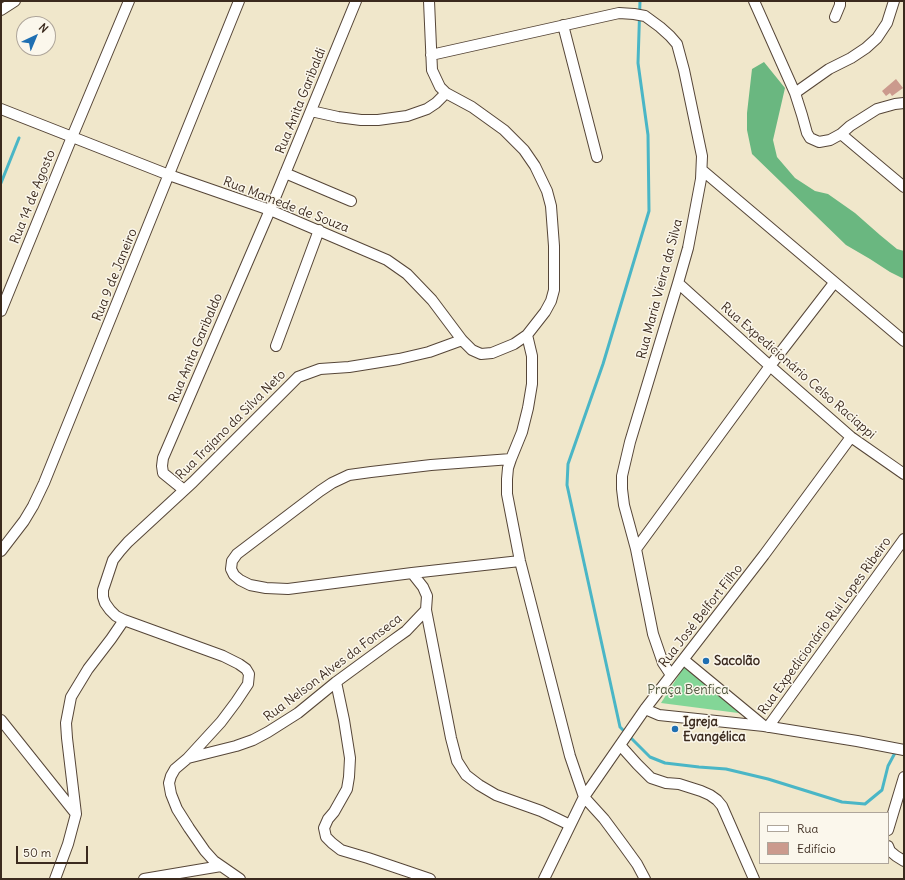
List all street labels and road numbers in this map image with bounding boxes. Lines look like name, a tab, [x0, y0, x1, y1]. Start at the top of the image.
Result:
street label: Rua Anita Garibaldi	[273, 46, 329, 156]
street label: Rua 14 de Agosto	[7, 148, 59, 246]
street label: Rua Mamede de Souza	[221, 174, 351, 236]
street label: Rua Maria Vieira da Silva	[634, 217, 686, 361]
street label: Rua 9 de Janeiro	[89, 226, 141, 324]
street label: Rua Anita Garibaldo	[166, 291, 226, 405]
street label: Rua Expedicionário Celso Raciappi	[717, 299, 879, 443]
street label: Rua Trajano da Silva Neto	[173, 367, 289, 483]
street label: Rua Expedicionário Rui Lopes Ribeiro	[755, 534, 895, 718]
street label: Rua José Belfort Filho	[656, 561, 746, 671]
street label: Rua Nelson Alves da Fonseca	[261, 611, 405, 725]

